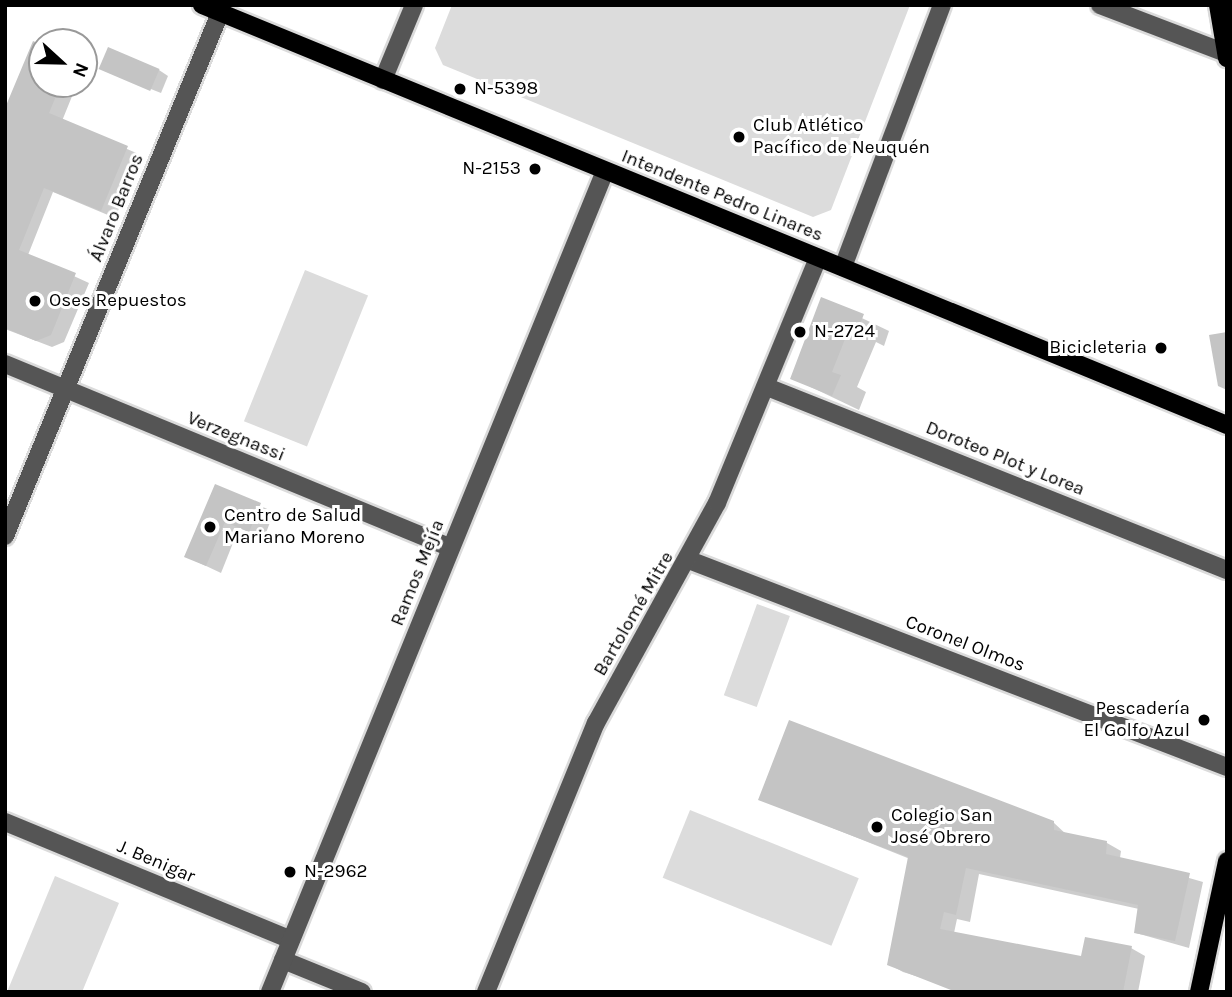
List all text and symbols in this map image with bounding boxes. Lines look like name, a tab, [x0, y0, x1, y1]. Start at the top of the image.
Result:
north arrow	[28, 28, 98, 98]
text: N	[68, 60, 93, 81]
place label: N-5398	[474, 78, 538, 100]
marker: N-5398	[452, 81, 468, 97]
place label: Club Atlético Pacífico de Neuquén	[753, 115, 930, 159]
marker: Club Atlético Pacífico de Neuquén	[731, 129, 747, 145]
street label: Intendente Pedro Linares	[618, 145, 826, 247]
street label: Álvaro Barros	[85, 151, 149, 265]
place label: N-2153	[462, 158, 521, 180]
marker: N-2153	[527, 161, 543, 177]
place label: Oses Repuestos	[49, 290, 187, 312]
marker: Oses Repuestos	[27, 293, 43, 309]
place label: N-2724	[814, 321, 875, 343]
marker: N-2724	[792, 324, 808, 340]
place label: Bicicleteria	[1049, 337, 1147, 359]
marker: Bicicleteria	[1153, 340, 1169, 356]
street label: Verzegnassi	[184, 407, 288, 467]
street label: Doroteo Plot y Lorea	[922, 417, 1088, 501]
place label: Centro de Salud Mariano Moreno	[224, 505, 365, 549]
street label: Ramos Mejía	[386, 516, 450, 630]
marker: Centro de Salud Mariano Moreno	[202, 519, 218, 535]
street label: Bartolomé Mitre	[589, 548, 679, 680]
street label: Coronel Olmos	[902, 611, 1028, 677]
place label: Pescadería El Golfo Azul	[1083, 698, 1190, 742]
marker: Pescadería El Golfo Azul	[1196, 712, 1212, 728]
place label: Colegio San José Obrero	[891, 805, 993, 849]
marker: Colegio San José Obrero	[869, 819, 885, 835]
street label: J. Benigar	[114, 835, 198, 889]
place label: N-2962	[304, 861, 368, 883]
marker: N-2962	[282, 864, 298, 880]

